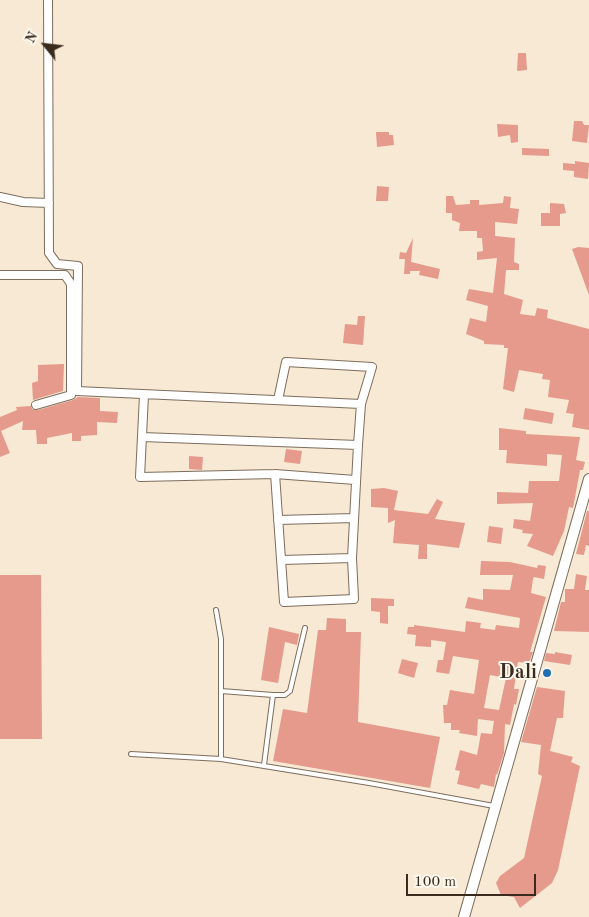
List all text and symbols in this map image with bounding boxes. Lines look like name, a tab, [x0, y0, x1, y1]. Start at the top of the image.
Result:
north arrow	[20, 20, 70, 70]
text: N	[23, 30, 41, 46]
place label: Dali	[499, 661, 537, 685]
marker: Dali	[541, 667, 553, 679]
scale bar	[409, 864, 539, 896]
text: 100 m	[414, 875, 456, 890]

